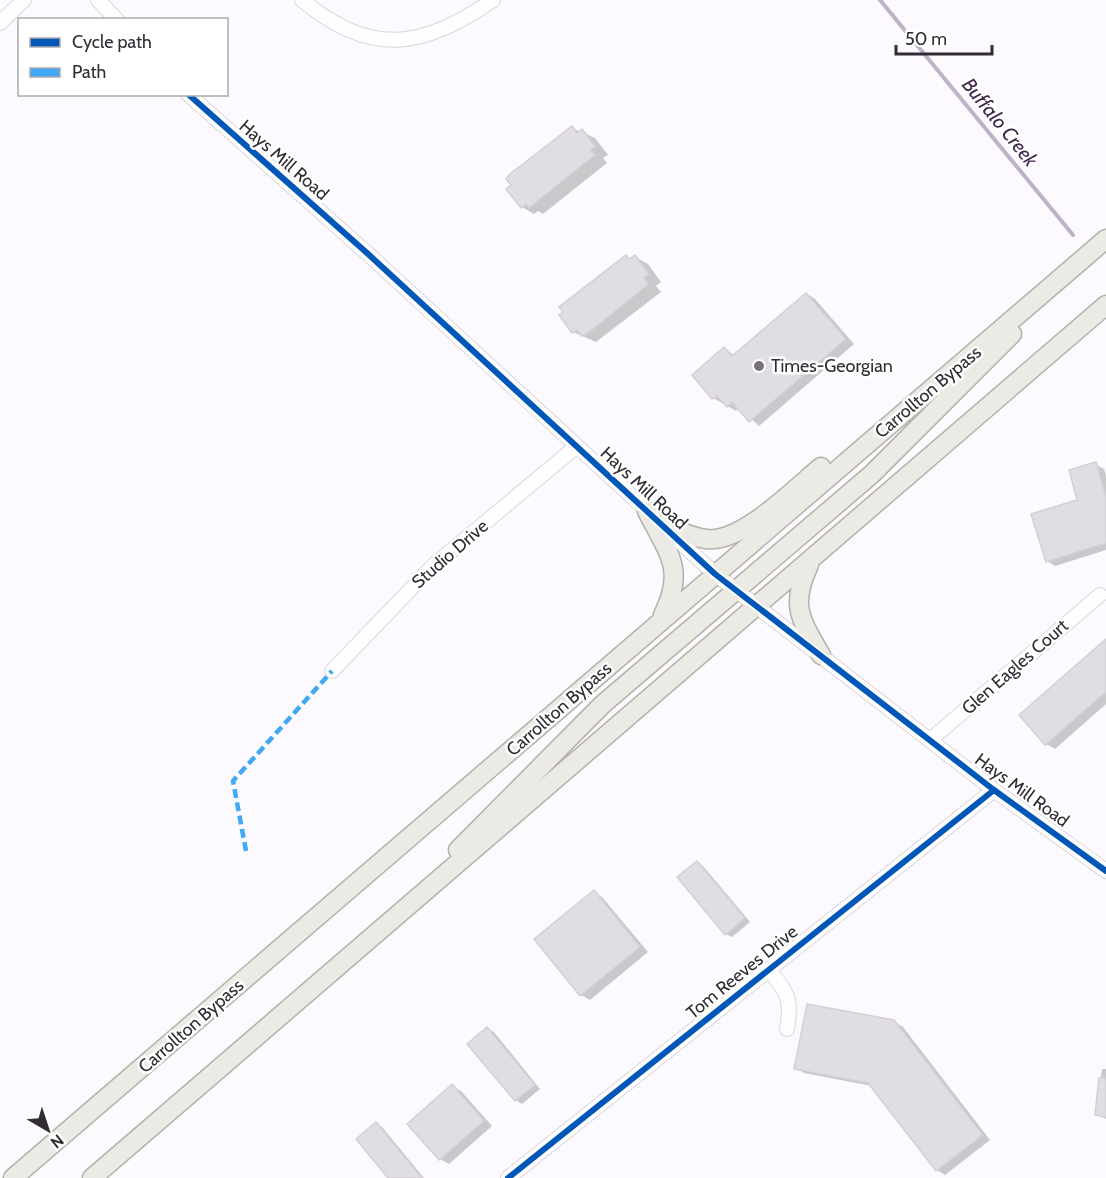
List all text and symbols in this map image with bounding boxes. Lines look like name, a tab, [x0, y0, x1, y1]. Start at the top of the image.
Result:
legend	[18, 18, 228, 96]
scale bar	[896, 18, 992, 56]
text: 50 m	[905, 28, 947, 50]
text: Cycle path	[72, 31, 152, 53]
text: Path	[72, 61, 106, 83]
water label: Buffalo Creek	[957, 73, 1044, 172]
street label: Hays Mill Road	[235, 115, 333, 205]
street label: Carrollton Bypass	[870, 341, 986, 443]
place label: Times-Georgian	[771, 355, 893, 377]
marker: Times-Georgian	[752, 359, 766, 373]
street label: Hays Mill Road	[596, 442, 692, 534]
street label: Studio Drive	[407, 515, 493, 593]
street label: Glen Eagles Court	[957, 615, 1073, 719]
street label: Carrollton Bypass	[502, 657, 616, 761]
street label: Hays Mill Road	[971, 748, 1073, 832]
street label: Tom Reeves Drive	[682, 920, 802, 1024]
street label: Carrollton Bypass	[134, 974, 248, 1078]
north arrow	[18, 1100, 78, 1160]
text: N	[47, 1130, 67, 1152]

